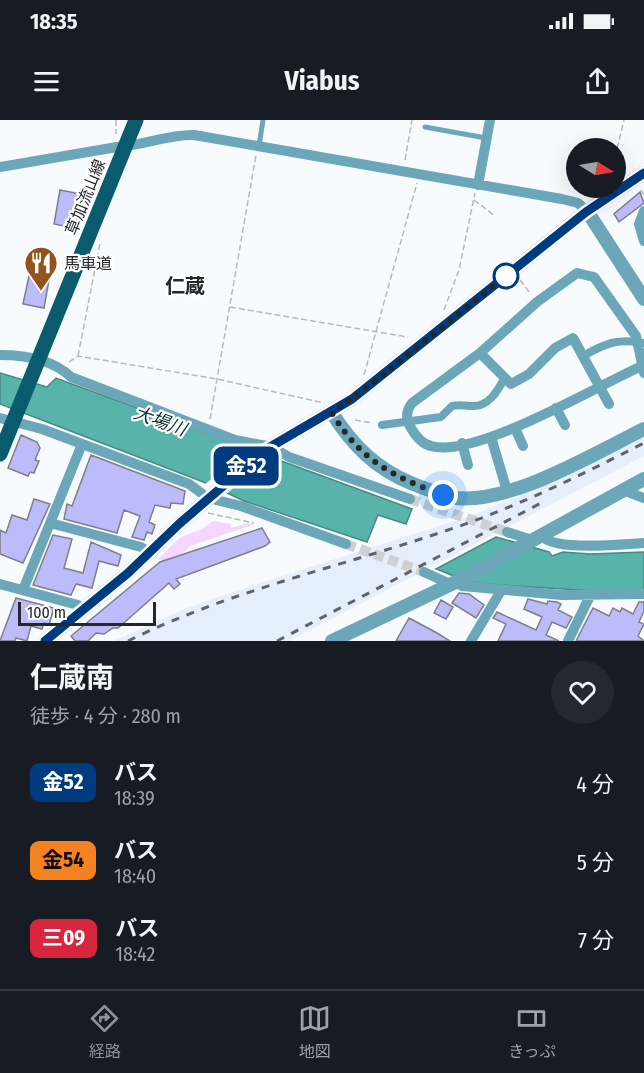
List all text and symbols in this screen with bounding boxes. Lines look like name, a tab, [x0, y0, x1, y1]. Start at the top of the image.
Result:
text: 18:35	[30, 8, 78, 35]
icon: menu	[30, 65, 63, 98]
text: Viabus	[284, 65, 360, 97]
icon: share	[581, 65, 614, 98]
north arrow	[566, 138, 626, 198]
map controls	[566, 138, 626, 198]
street label: 草加流山線	[62, 157, 109, 238]
restaurant icon: 馬車道	[23, 245, 59, 292]
place label: 馬車道	[64, 254, 112, 273]
unlabelled marker	[493, 263, 519, 289]
district label: 仁蔵	[165, 274, 205, 298]
water label: 大場川	[131, 401, 191, 441]
line badge: 金52	[212, 446, 280, 486]
text: 金52	[226, 453, 266, 479]
your location	[428, 480, 458, 510]
scale bar	[18, 599, 156, 627]
text: 100 m	[27, 603, 66, 622]
text: 仁蔵南	[30, 661, 114, 694]
button: heart	[551, 661, 614, 724]
text: 徒歩 · 4 分 · 280 m	[30, 704, 181, 728]
text: バス	[114, 759, 158, 786]
text: 金52	[43, 769, 83, 795]
text: 4 分	[576, 771, 614, 798]
text: 18:39	[114, 786, 155, 810]
text: バス	[114, 837, 158, 864]
text: 金54	[42, 847, 84, 873]
text: 5 分	[577, 849, 614, 876]
text: 18:40	[114, 864, 156, 888]
text: バス	[115, 915, 159, 942]
text: 三09	[42, 925, 85, 951]
text: 7 分	[578, 927, 614, 954]
text: 18:42	[115, 942, 155, 966]
tab: 経路	[88, 1002, 121, 1062]
tab: 地図	[298, 1002, 331, 1062]
tab: きっぷ	[508, 1002, 556, 1062]

